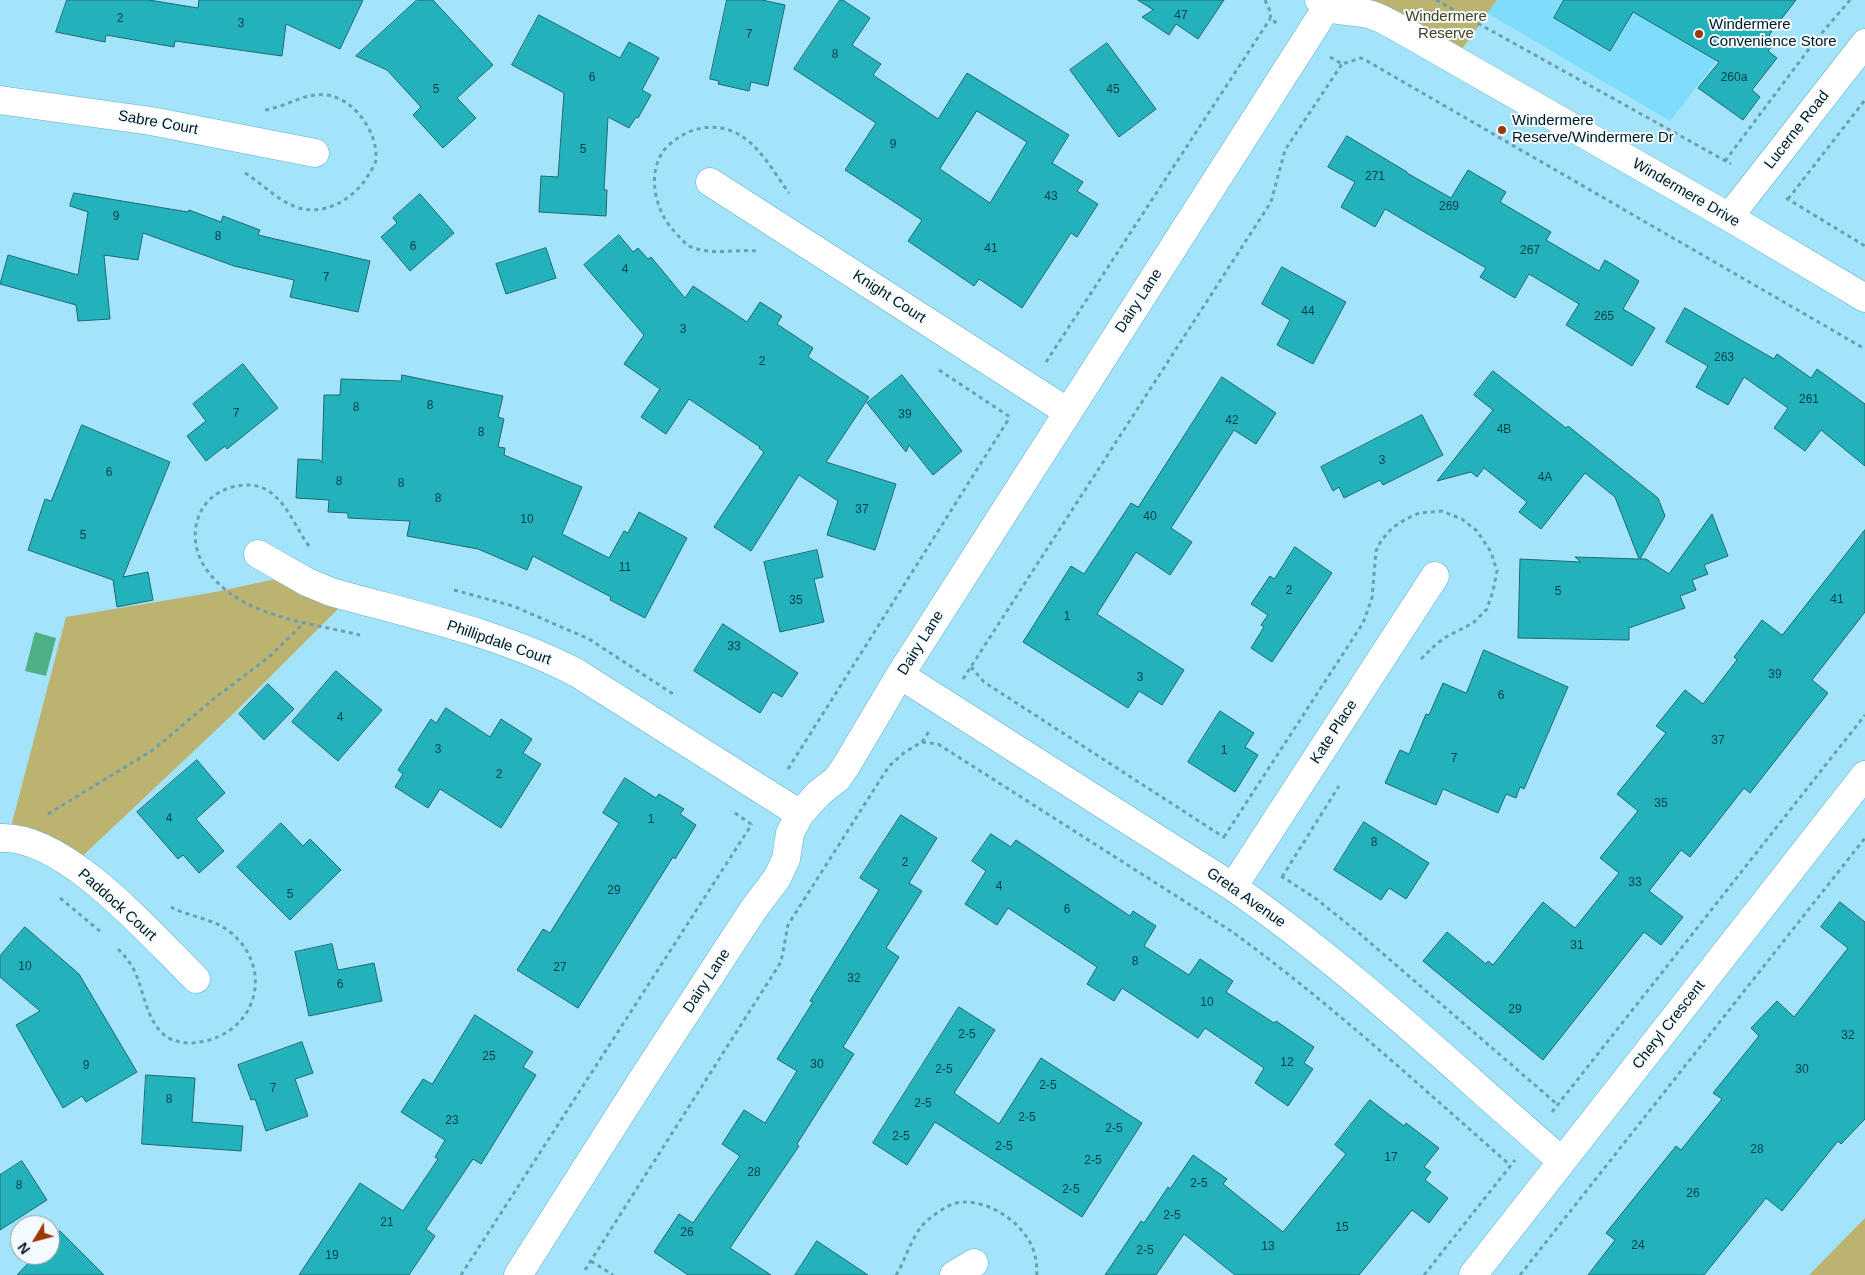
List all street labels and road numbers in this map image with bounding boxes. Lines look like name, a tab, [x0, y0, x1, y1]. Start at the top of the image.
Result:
street label: Lucerne Road	[1761, 87, 1833, 173]
street label: Sabre Court	[117, 107, 199, 139]
street label: Windermere Drive	[1629, 155, 1743, 231]
street label: Dairy Lane	[1112, 266, 1166, 336]
street label: Knight Court	[849, 267, 929, 327]
street label: Dairy Lane	[894, 607, 948, 679]
street label: Phillipdale Court	[444, 617, 554, 669]
street label: Kate Place	[1307, 697, 1361, 767]
street label: Greta Avenue	[1203, 864, 1289, 932]
street label: Paddock Court	[74, 865, 160, 945]
street label: Dairy Lane	[680, 946, 734, 1016]
street label: Cheryl Crescent	[1629, 977, 1709, 1073]

